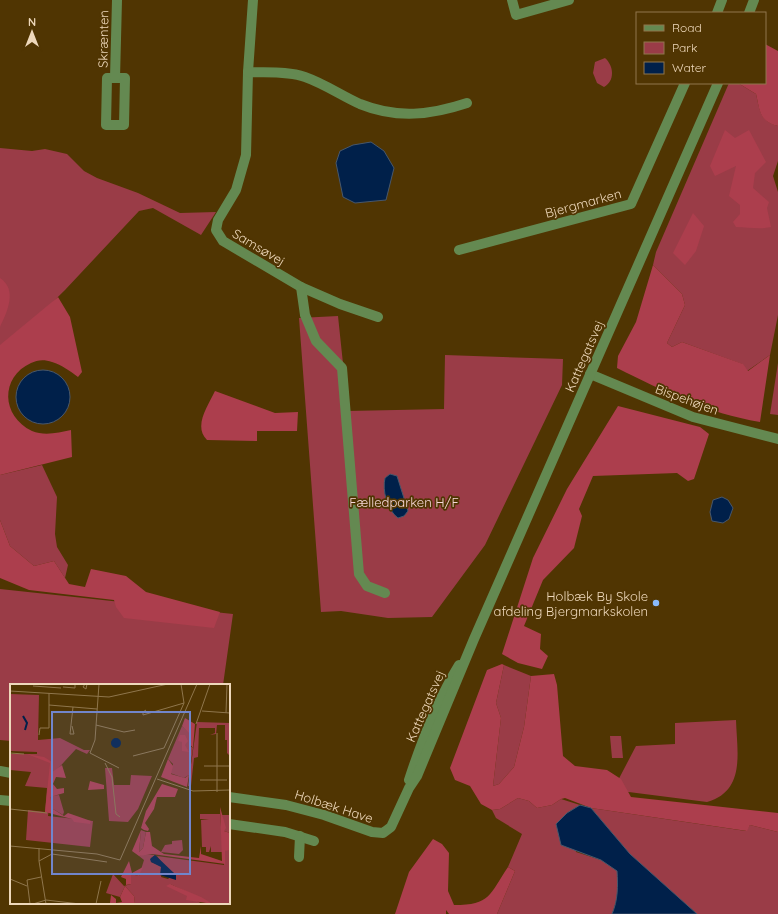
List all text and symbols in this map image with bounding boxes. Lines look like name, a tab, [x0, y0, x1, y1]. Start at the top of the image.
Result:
street label: Skrænten	[94, 10, 112, 68]
north arrow	[12, 12, 52, 52]
legend	[636, 12, 766, 84]
text: N	[28, 15, 36, 29]
text: Road	[672, 20, 702, 35]
text: Park	[672, 40, 697, 55]
text: Water	[672, 60, 707, 75]
street label: Bjergmarken	[543, 185, 623, 221]
street label: Samsøvej	[230, 225, 288, 269]
street label: Kattegatsvej	[561, 318, 607, 394]
street label: Bispehøjen	[653, 380, 721, 418]
park label: Fælledparken H/F	[349, 494, 459, 510]
place label: Holbæk By Skole afdeling Bjergmarkskolen	[494, 588, 648, 619]
marker: Holbæk By Skole afdeling Bjergmarkskolen	[651, 598, 661, 608]
street label: Kattegatsvej	[402, 668, 448, 744]
inset map	[10, 684, 230, 904]
street label: Holbæk Have	[293, 786, 375, 826]

